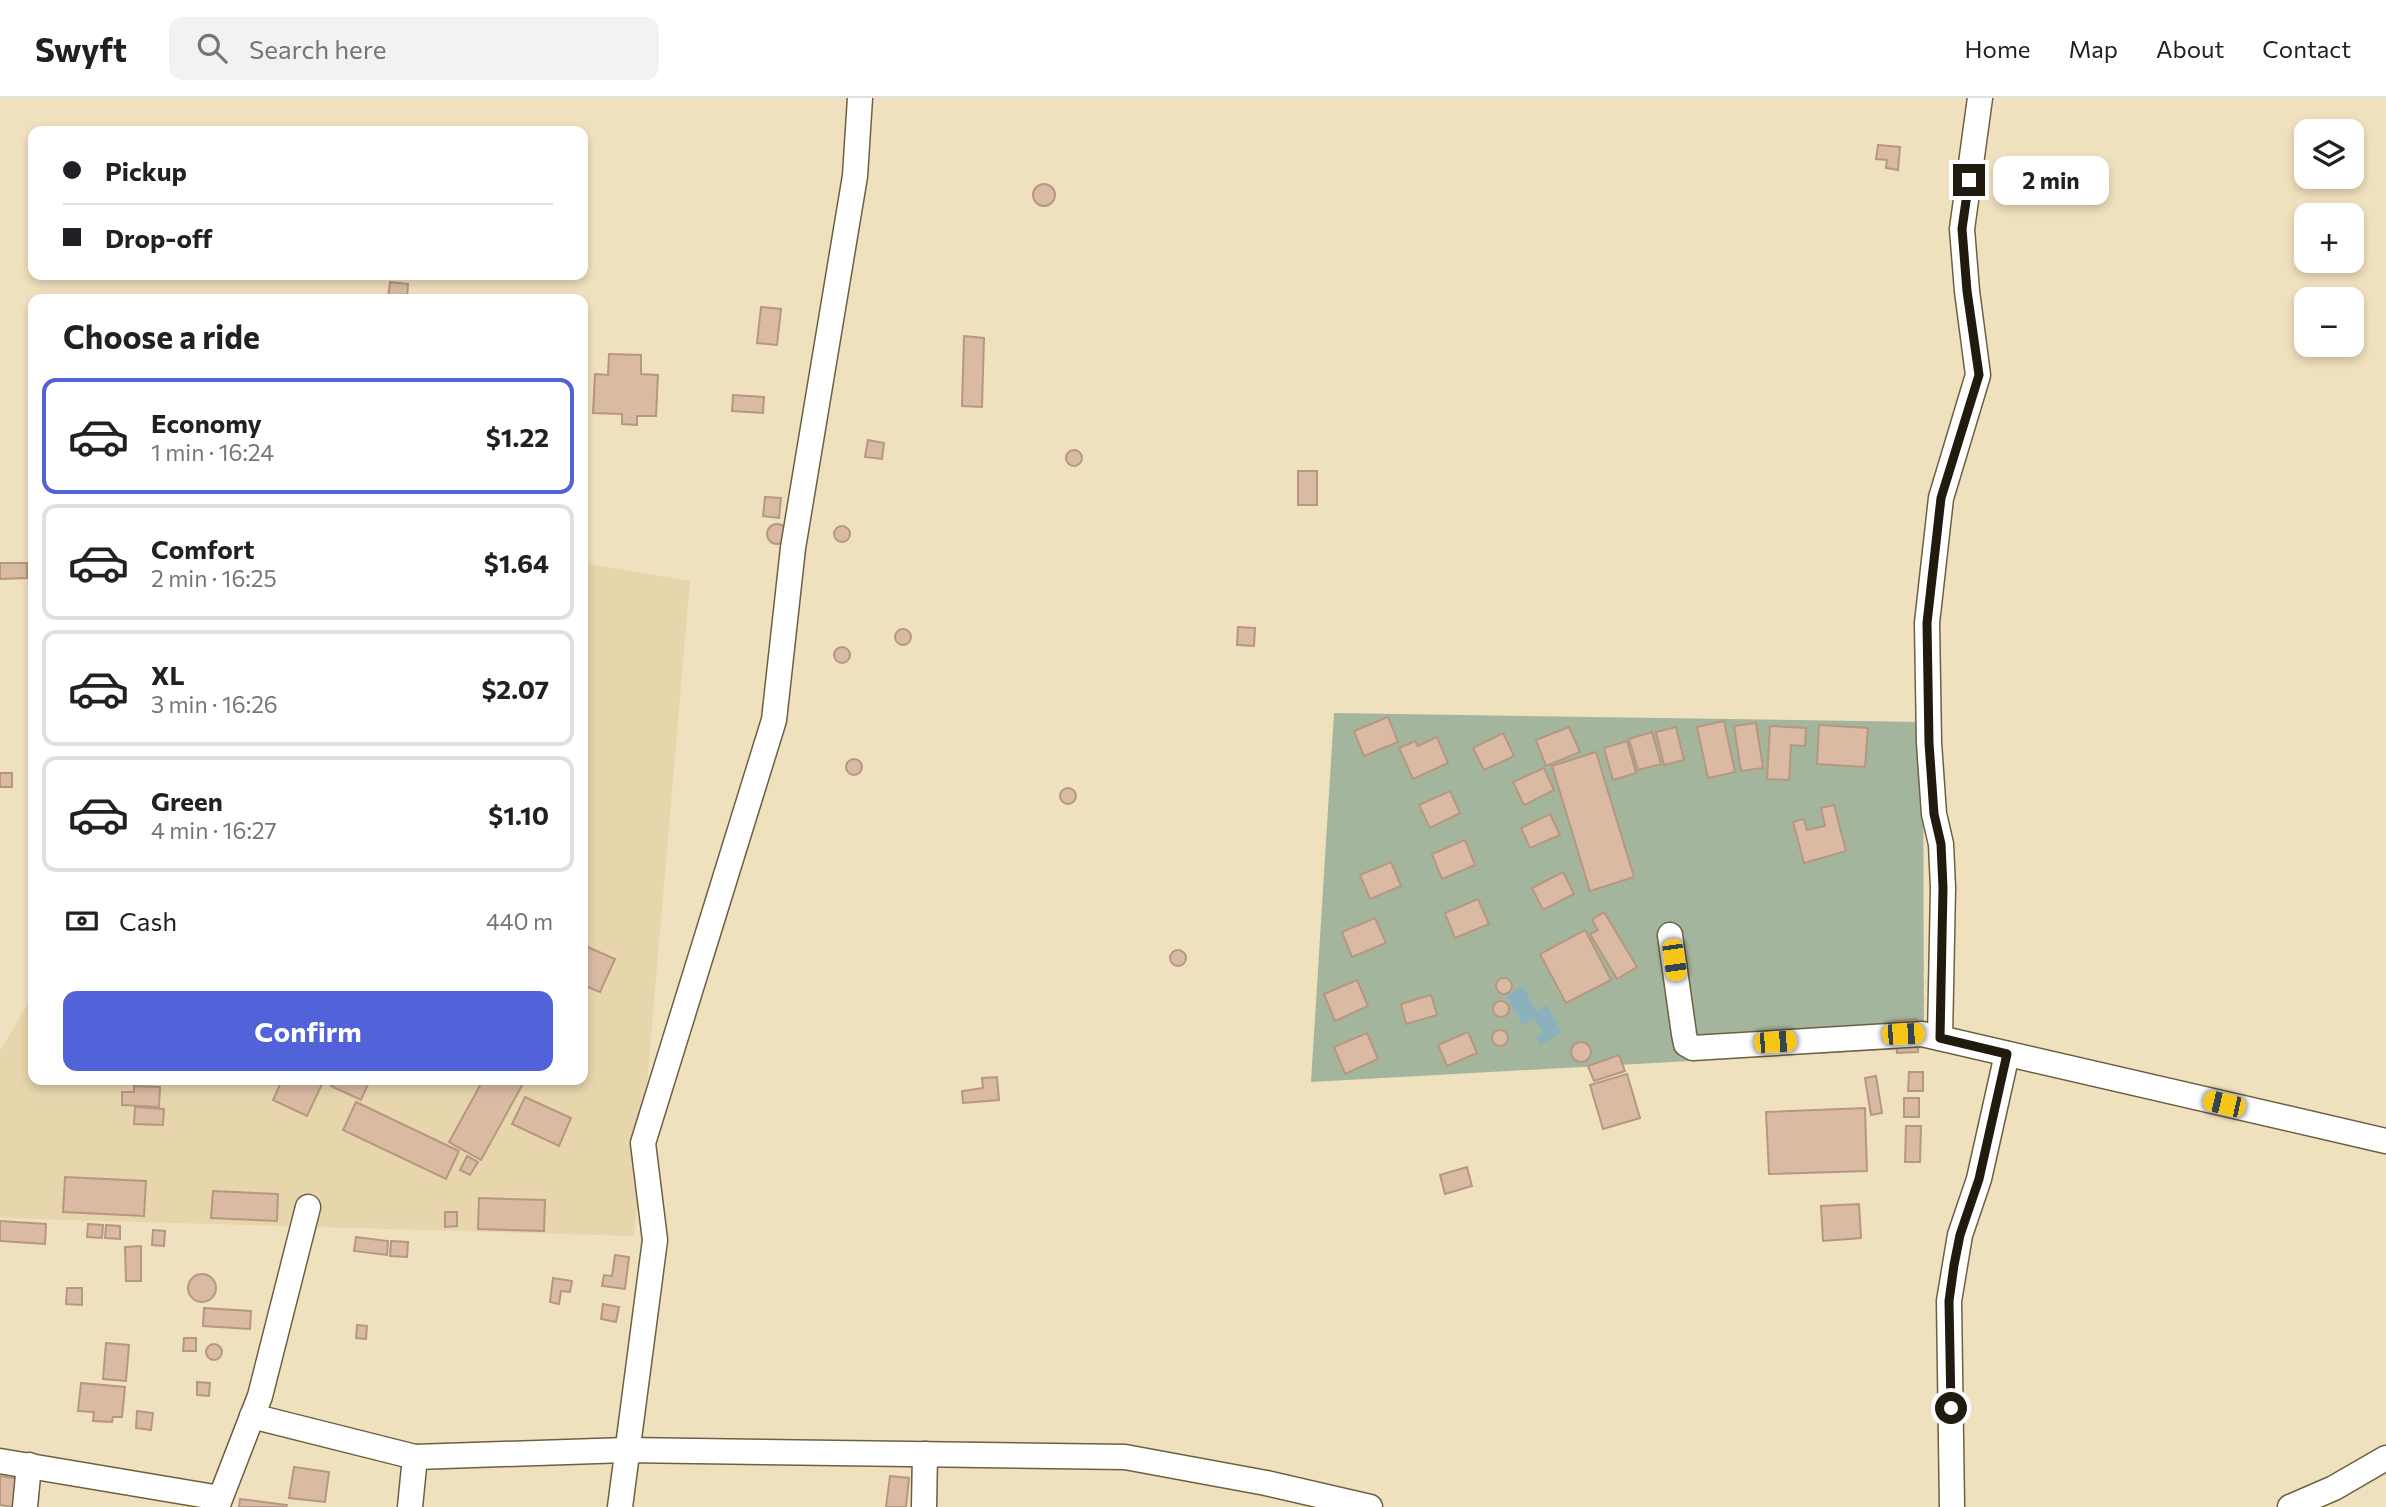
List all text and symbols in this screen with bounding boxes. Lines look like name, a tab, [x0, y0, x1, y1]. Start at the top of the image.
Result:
search box	[169, 17, 659, 80]
text: Swyft	[35, 28, 127, 69]
icon: search	[193, 29, 231, 67]
text: Search here	[249, 33, 386, 64]
text: Home	[1965, 34, 2031, 63]
text: Map	[2069, 34, 2118, 63]
text: About	[2156, 34, 2224, 63]
text: Contact	[2262, 34, 2351, 63]
map controls	[2294, 119, 2364, 357]
button: layers	[2294, 119, 2364, 189]
text: Pickup	[105, 155, 187, 186]
callout: 2 min	[1994, 155, 2109, 204]
route end	[1953, 164, 1985, 196]
text: 2 min	[2022, 166, 2080, 194]
button: +	[2294, 203, 2364, 273]
text: Drop-off	[105, 222, 212, 253]
button: −	[2294, 287, 2364, 357]
text: Choose a ride	[63, 316, 260, 356]
icon: car	[67, 405, 130, 468]
text: Economy	[151, 407, 262, 438]
text: $1.22	[486, 421, 549, 452]
text: 1 min · 16:24	[151, 438, 274, 466]
icon: car	[67, 531, 130, 594]
text: Comfort	[151, 533, 254, 564]
text: $1.64	[484, 547, 549, 578]
text: 2 min · 16:25	[151, 564, 277, 592]
icon: car	[67, 657, 130, 720]
text: XL	[151, 659, 185, 690]
text: $2.07	[481, 673, 549, 704]
text: 3 min · 16:26	[151, 690, 278, 718]
icon: car	[67, 783, 130, 846]
text: Green	[151, 785, 223, 816]
text: $1.10	[488, 799, 549, 830]
text: 4 min · 16:27	[151, 816, 277, 844]
icon: cash	[63, 902, 101, 940]
text: Cash	[119, 905, 177, 936]
text: 440 m	[486, 907, 553, 935]
car	[1661, 938, 1688, 982]
button: Confirm	[63, 991, 553, 1071]
car	[1882, 1023, 1925, 1045]
car	[1754, 1030, 1797, 1054]
car	[2202, 1089, 2247, 1119]
route start	[1935, 1392, 1967, 1424]

